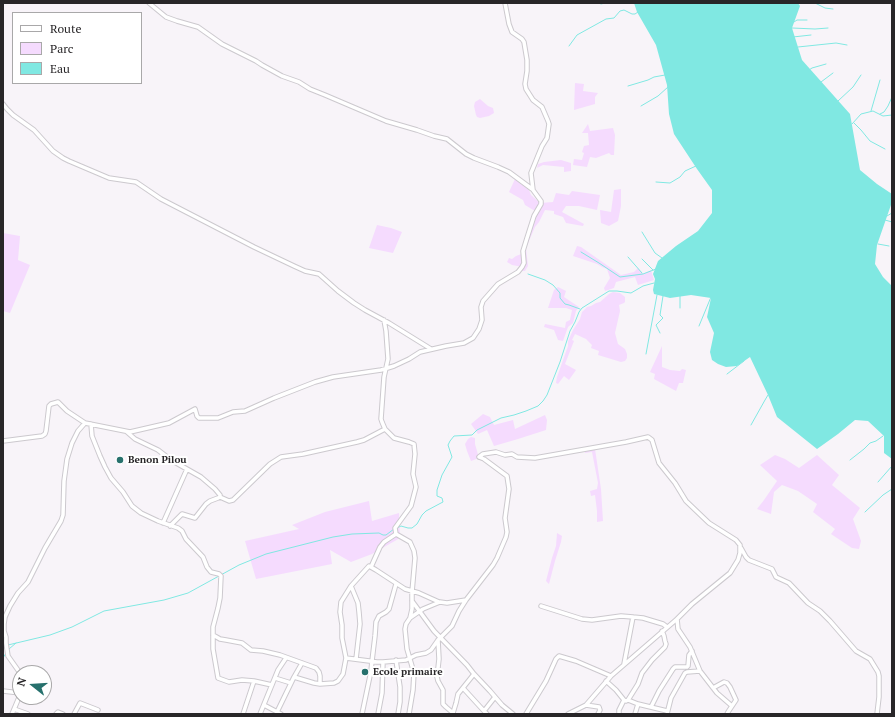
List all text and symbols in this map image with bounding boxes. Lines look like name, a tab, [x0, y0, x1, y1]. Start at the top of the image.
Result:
legend	[12, 12, 142, 84]
text: Route	[50, 21, 81, 36]
text: Parc	[50, 41, 73, 56]
text: Eau	[50, 61, 70, 76]
place label: Benon Pilou	[128, 454, 187, 466]
marker: Benon Pilou	[115, 455, 125, 465]
north arrow	[12, 665, 52, 705]
place label: Ecole primaire	[373, 666, 443, 678]
marker: Ecole primaire	[360, 667, 370, 677]
text: N	[14, 676, 29, 688]

